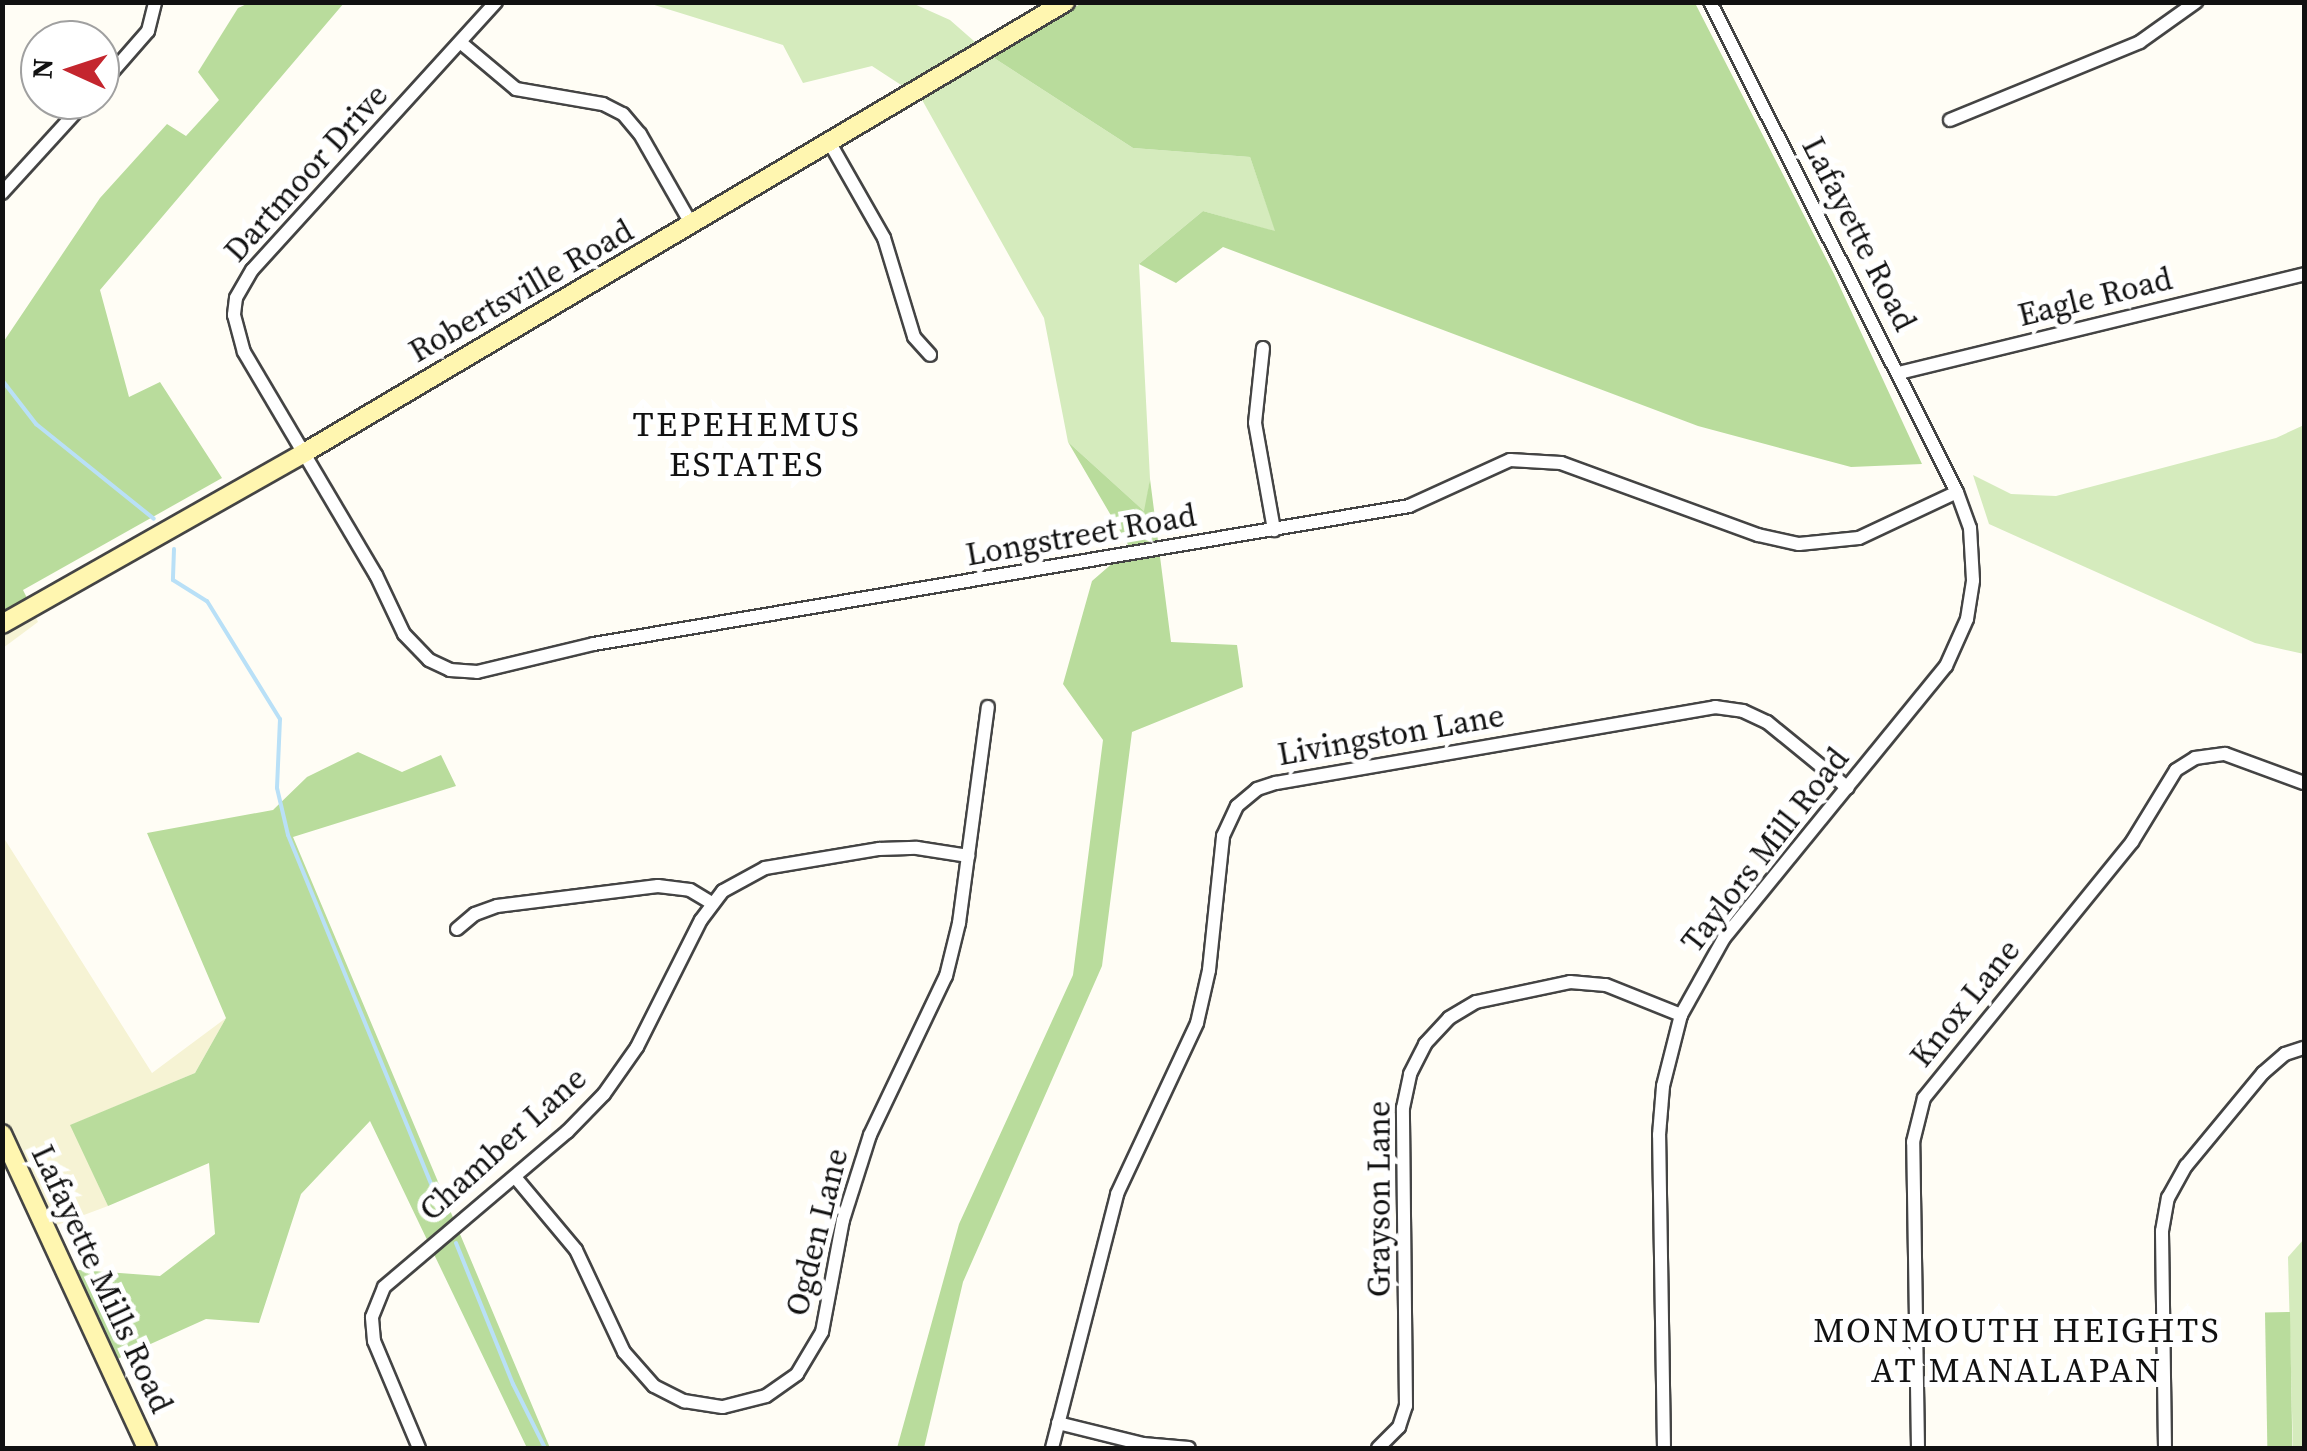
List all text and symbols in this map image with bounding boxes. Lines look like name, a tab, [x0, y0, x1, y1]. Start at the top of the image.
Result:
north arrow	[20, 20, 120, 120]
text: N	[23, 57, 62, 80]
street label: Dartmoor Drive	[216, 76, 396, 270]
street label: Lafayette Road	[1794, 131, 1924, 337]
street label: Robertsville Road	[402, 211, 640, 371]
street label: Eagle Road	[2014, 259, 2176, 335]
district label: TEPEHEMUS ESTATES	[632, 403, 862, 485]
street label: Longstreet Road	[963, 496, 1199, 574]
street label: Livingston Lane	[1275, 696, 1507, 774]
street label: Taylors Mill Road	[1673, 740, 1857, 960]
street label: Knox Lane	[1902, 932, 2028, 1074]
street label: Chamber Lane	[412, 1059, 594, 1229]
street label: Grayson Lane	[1360, 1101, 1398, 1297]
street label: Lafayette Mills Road	[23, 1139, 181, 1419]
street label: Ogden Lane	[778, 1144, 856, 1320]
district label: MONMOUTH HEIGHTS AT MANALAPAN	[1813, 1309, 2221, 1391]

